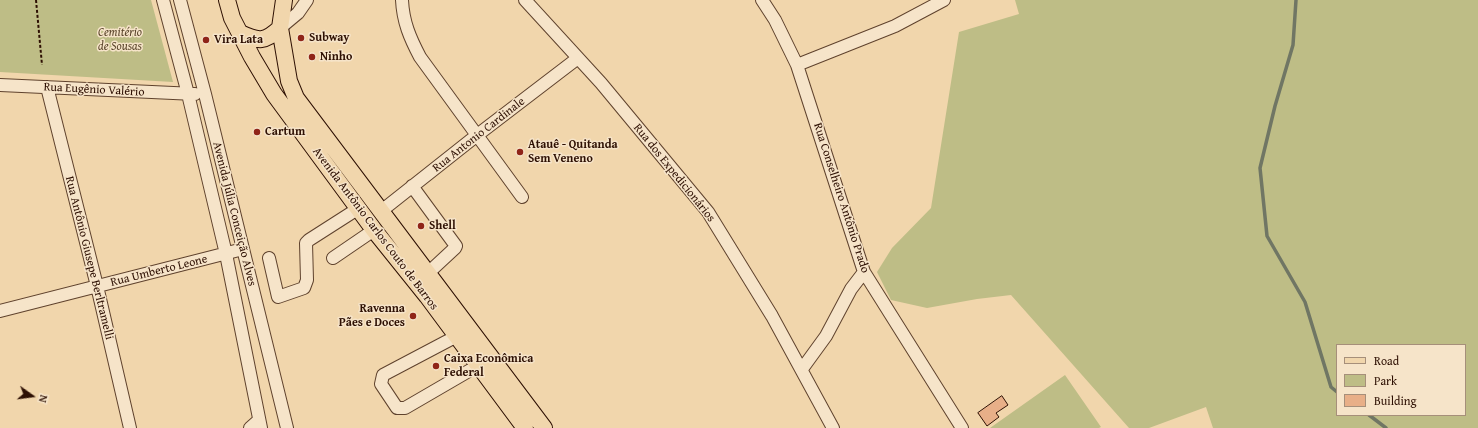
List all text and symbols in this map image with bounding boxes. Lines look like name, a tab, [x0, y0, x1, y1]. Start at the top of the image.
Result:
park label: Cemitério de Sousas	[98, 26, 142, 54]
place label: Subway	[309, 31, 350, 45]
place label: Vira Lata	[214, 33, 263, 47]
marker: Subway	[296, 33, 306, 43]
marker: Vira Lata	[201, 35, 211, 45]
place label: Ninho	[320, 50, 352, 64]
marker: Ninho	[307, 52, 317, 62]
street label: Rua Eugênio Valério	[43, 80, 145, 100]
street label: Rua Antonio Cardinale	[430, 94, 528, 176]
street label: Rua dos Expedicionários	[630, 121, 718, 225]
street label: Rua Conselheiro Antônio Prado	[810, 121, 872, 275]
place label: Cartum	[265, 125, 305, 139]
marker: Cartum	[252, 127, 262, 137]
place label: Atauê - Quitanda Sem Veneno	[528, 138, 618, 166]
street label: Avenida Júlia Conceição Alves	[209, 140, 259, 288]
street label: Avenida Antônio Carlos Couto de Barros	[309, 145, 441, 313]
marker: Atauê - Quitanda Sem Veneno	[515, 147, 525, 157]
street label: Rua Antônio Giusepe Berltramelli	[62, 175, 116, 341]
place label: Shell	[429, 219, 456, 233]
marker: Shell	[416, 221, 426, 231]
street label: Rua Umberto Leone	[109, 252, 209, 290]
place label: Ravenna Pães e Doces	[339, 302, 405, 330]
marker: Ravenna Pães e Doces	[408, 311, 418, 321]
legend	[1336, 344, 1466, 416]
place label: Caixa Econômica Federal	[444, 352, 533, 380]
text: Road	[1374, 352, 1399, 369]
marker: Caixa Econômica Federal	[431, 361, 441, 371]
text: Park	[1374, 372, 1397, 389]
north arrow	[12, 376, 52, 416]
text: Building	[1374, 392, 1417, 409]
text: N	[35, 393, 52, 404]

